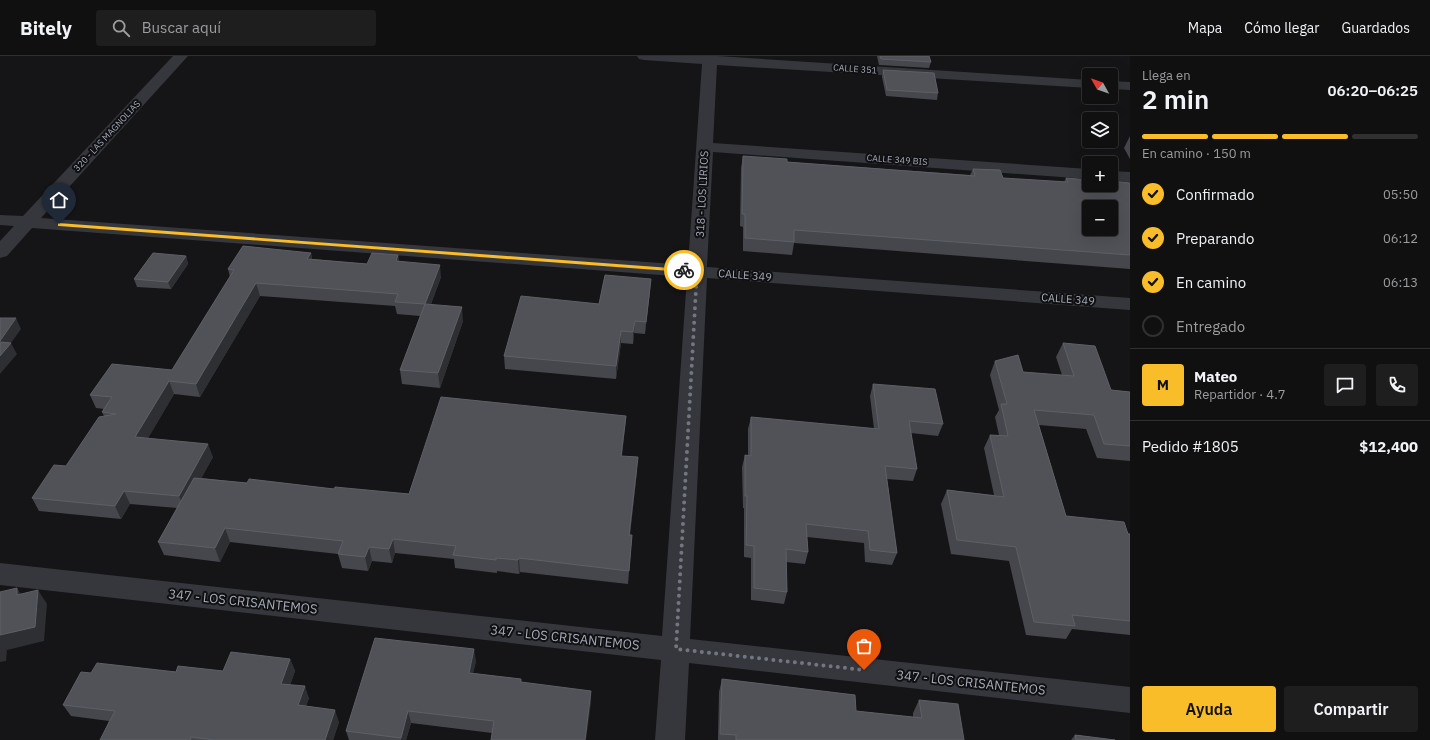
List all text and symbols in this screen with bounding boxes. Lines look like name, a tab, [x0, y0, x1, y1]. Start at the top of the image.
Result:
search box	[96, 10, 376, 46]
text: Bitely	[20, 16, 72, 40]
icon: search	[110, 17, 132, 39]
text: Buscar aquí	[142, 18, 221, 37]
text: Mapa	[1188, 19, 1222, 37]
text: Cómo llegar	[1244, 19, 1319, 37]
text: Guardados	[1341, 19, 1410, 37]
street label: CALLE 351	[833, 61, 877, 76]
text: Llega en	[1142, 67, 1191, 84]
north arrow	[1082, 68, 1118, 104]
map controls	[1082, 68, 1118, 236]
text: 06:20–06:25	[1328, 81, 1418, 100]
text: 2 min	[1142, 82, 1209, 116]
street label: 320 - LAS MAGNOLIAS	[71, 98, 142, 173]
button: layers	[1082, 112, 1118, 148]
text: En camino · 150 m	[1142, 145, 1251, 162]
street label: 318 - LOS LIRIOS	[693, 150, 711, 238]
street label: CALLE 349 BIS	[866, 152, 928, 167]
button: +	[1082, 156, 1118, 192]
pin	[42, 183, 76, 224]
icon: check	[1142, 183, 1164, 205]
text: Confirmado	[1176, 185, 1254, 204]
text: 05:50	[1383, 186, 1418, 203]
icon: home	[48, 189, 70, 211]
button: −	[1082, 200, 1118, 236]
icon: check	[1142, 227, 1164, 249]
text: Preparando	[1176, 229, 1254, 248]
text: 06:12	[1383, 230, 1418, 247]
courier	[664, 250, 704, 290]
icon: bike	[673, 259, 695, 281]
street label: CALLE 349	[718, 266, 772, 284]
icon: check	[1142, 271, 1164, 293]
text: En camino	[1176, 273, 1246, 292]
text: 06:13	[1383, 274, 1418, 291]
street label: CALLE 349	[1041, 290, 1095, 308]
text: Entregado	[1176, 317, 1245, 336]
button: chat	[1324, 364, 1366, 406]
button: phone	[1376, 364, 1418, 406]
text: Mateo	[1194, 367, 1237, 386]
text: M	[1157, 375, 1169, 394]
text: Repartidor · 4.7	[1194, 386, 1285, 403]
text: Pedido #1805	[1142, 437, 1239, 456]
text: $12,400	[1359, 437, 1418, 456]
street label: 347 - LOS CRISANTEMOS	[168, 585, 318, 618]
street label: 347 - LOS CRISANTEMOS	[490, 621, 640, 654]
pin	[847, 629, 881, 670]
icon: bag	[853, 635, 875, 657]
street label: 347 - LOS CRISANTEMOS	[896, 666, 1046, 699]
button: Ayuda	[1142, 686, 1276, 732]
button: Compartir	[1284, 686, 1418, 732]

